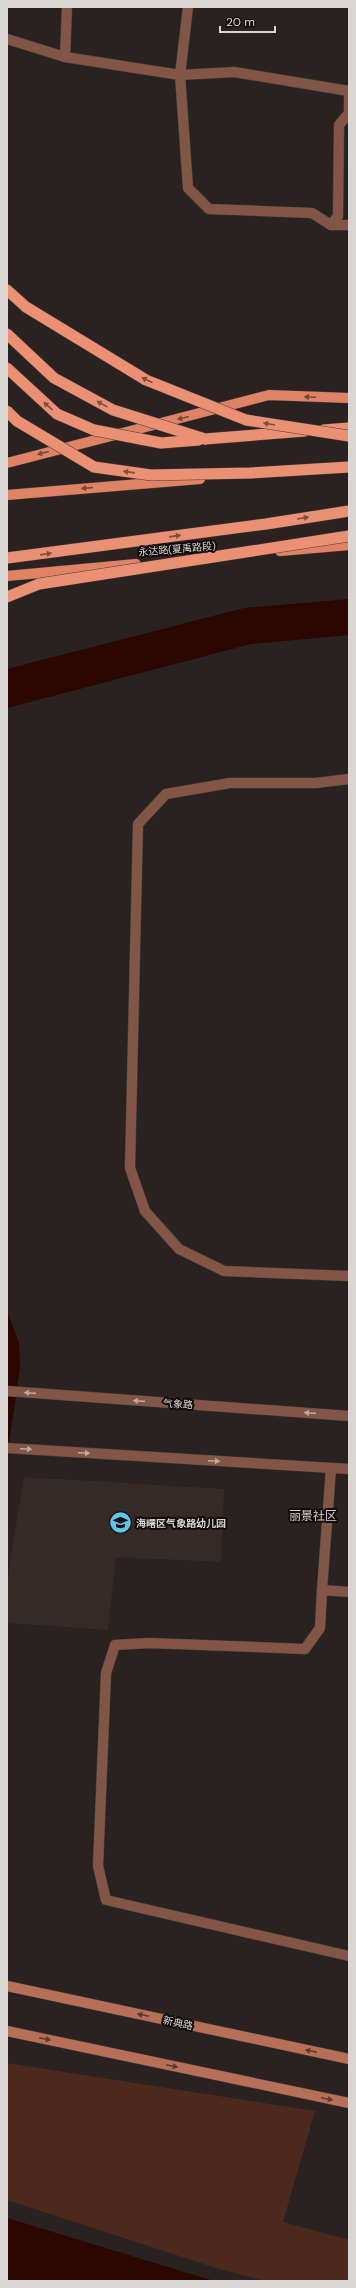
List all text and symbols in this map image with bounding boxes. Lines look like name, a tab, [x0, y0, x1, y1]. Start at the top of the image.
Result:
scale bar	[220, 8, 275, 34]
text: 20 m	[226, 14, 255, 30]
one-way arrow	[141, 377, 153, 383]
one-way arrow	[304, 394, 316, 401]
one-way arrow	[96, 401, 108, 408]
one-way arrow	[43, 402, 53, 411]
one-way arrow	[177, 415, 189, 421]
one-way arrow	[263, 420, 275, 426]
one-way arrow	[37, 451, 50, 457]
one-way arrow	[122, 469, 135, 475]
one-way arrow	[81, 485, 93, 492]
one-way arrow	[297, 515, 309, 521]
one-way arrow	[168, 533, 181, 540]
street label: 永达路(夏禹路段)	[138, 539, 216, 559]
one-way arrow	[40, 551, 52, 557]
one-way arrow	[24, 1389, 36, 1396]
street label: 气象路	[163, 1396, 193, 1412]
one-way arrow	[133, 1397, 145, 1404]
one-way arrow	[304, 1410, 316, 1417]
one-way arrow	[20, 1446, 32, 1453]
one-way arrow	[78, 1449, 90, 1456]
one-way arrow	[208, 1457, 220, 1464]
district label: 丽景社区	[289, 1508, 337, 1524]
school or university icon: 海曙区气象路幼儿园	[107, 1510, 133, 1536]
place label: 海曙区气象路幼儿园	[136, 1517, 226, 1530]
one-way arrow	[137, 2012, 149, 2018]
street label: 新典路	[162, 2014, 194, 2032]
one-way arrow	[39, 2037, 51, 2043]
one-way arrow	[305, 2048, 317, 2054]
one-way arrow	[166, 2063, 179, 2069]
one-way arrow	[321, 2096, 333, 2102]

